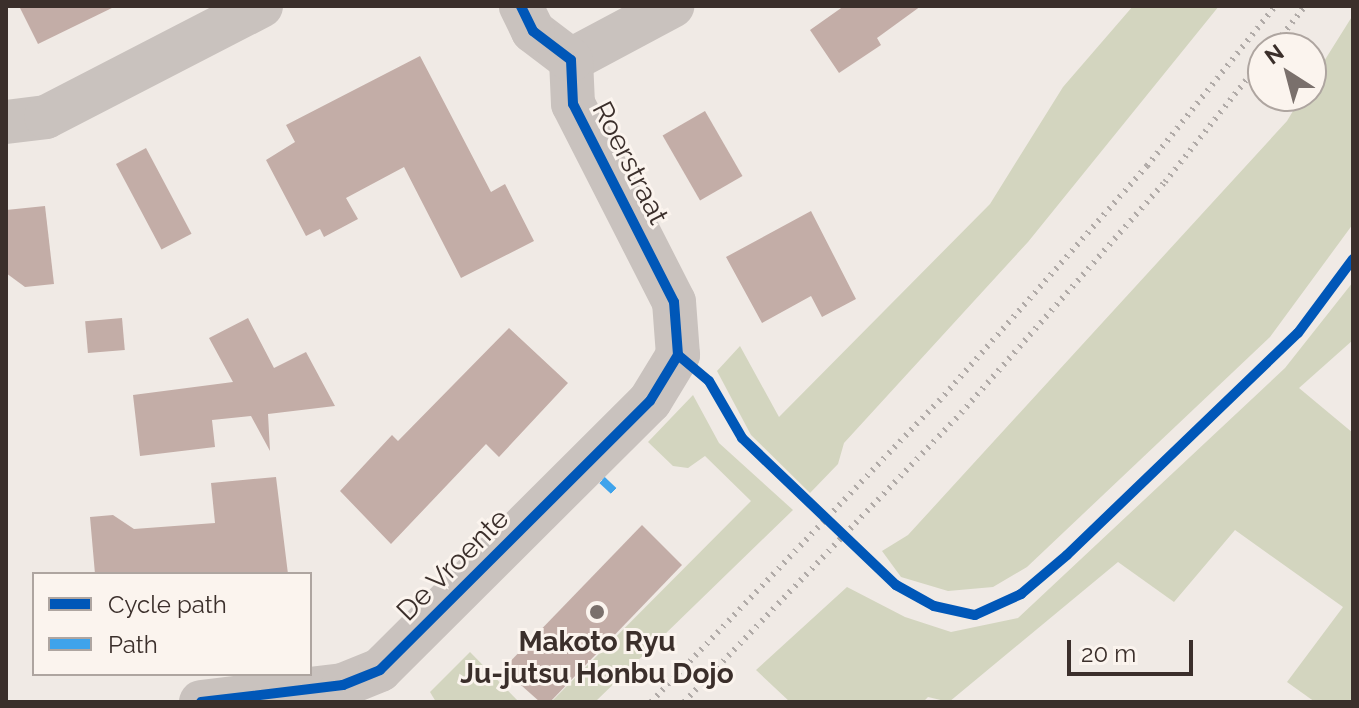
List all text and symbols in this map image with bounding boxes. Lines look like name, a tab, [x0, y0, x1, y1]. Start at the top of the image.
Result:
north arrow	[1247, 32, 1327, 112]
text: N	[1260, 39, 1288, 70]
street label: Roerstraat	[585, 96, 675, 230]
street label: De Vroente	[390, 502, 516, 628]
legend	[32, 572, 312, 676]
text: Cycle path	[108, 590, 227, 619]
marker: Makoto Ryu Ju-jutsu Honbu Dojo	[588, 603, 606, 621]
scale bar	[1071, 624, 1197, 674]
place label: Makoto Ryu Ju-jutsu Honbu Dojo	[460, 625, 734, 691]
text: Path	[108, 630, 158, 659]
text: 20 m	[1081, 639, 1136, 668]

